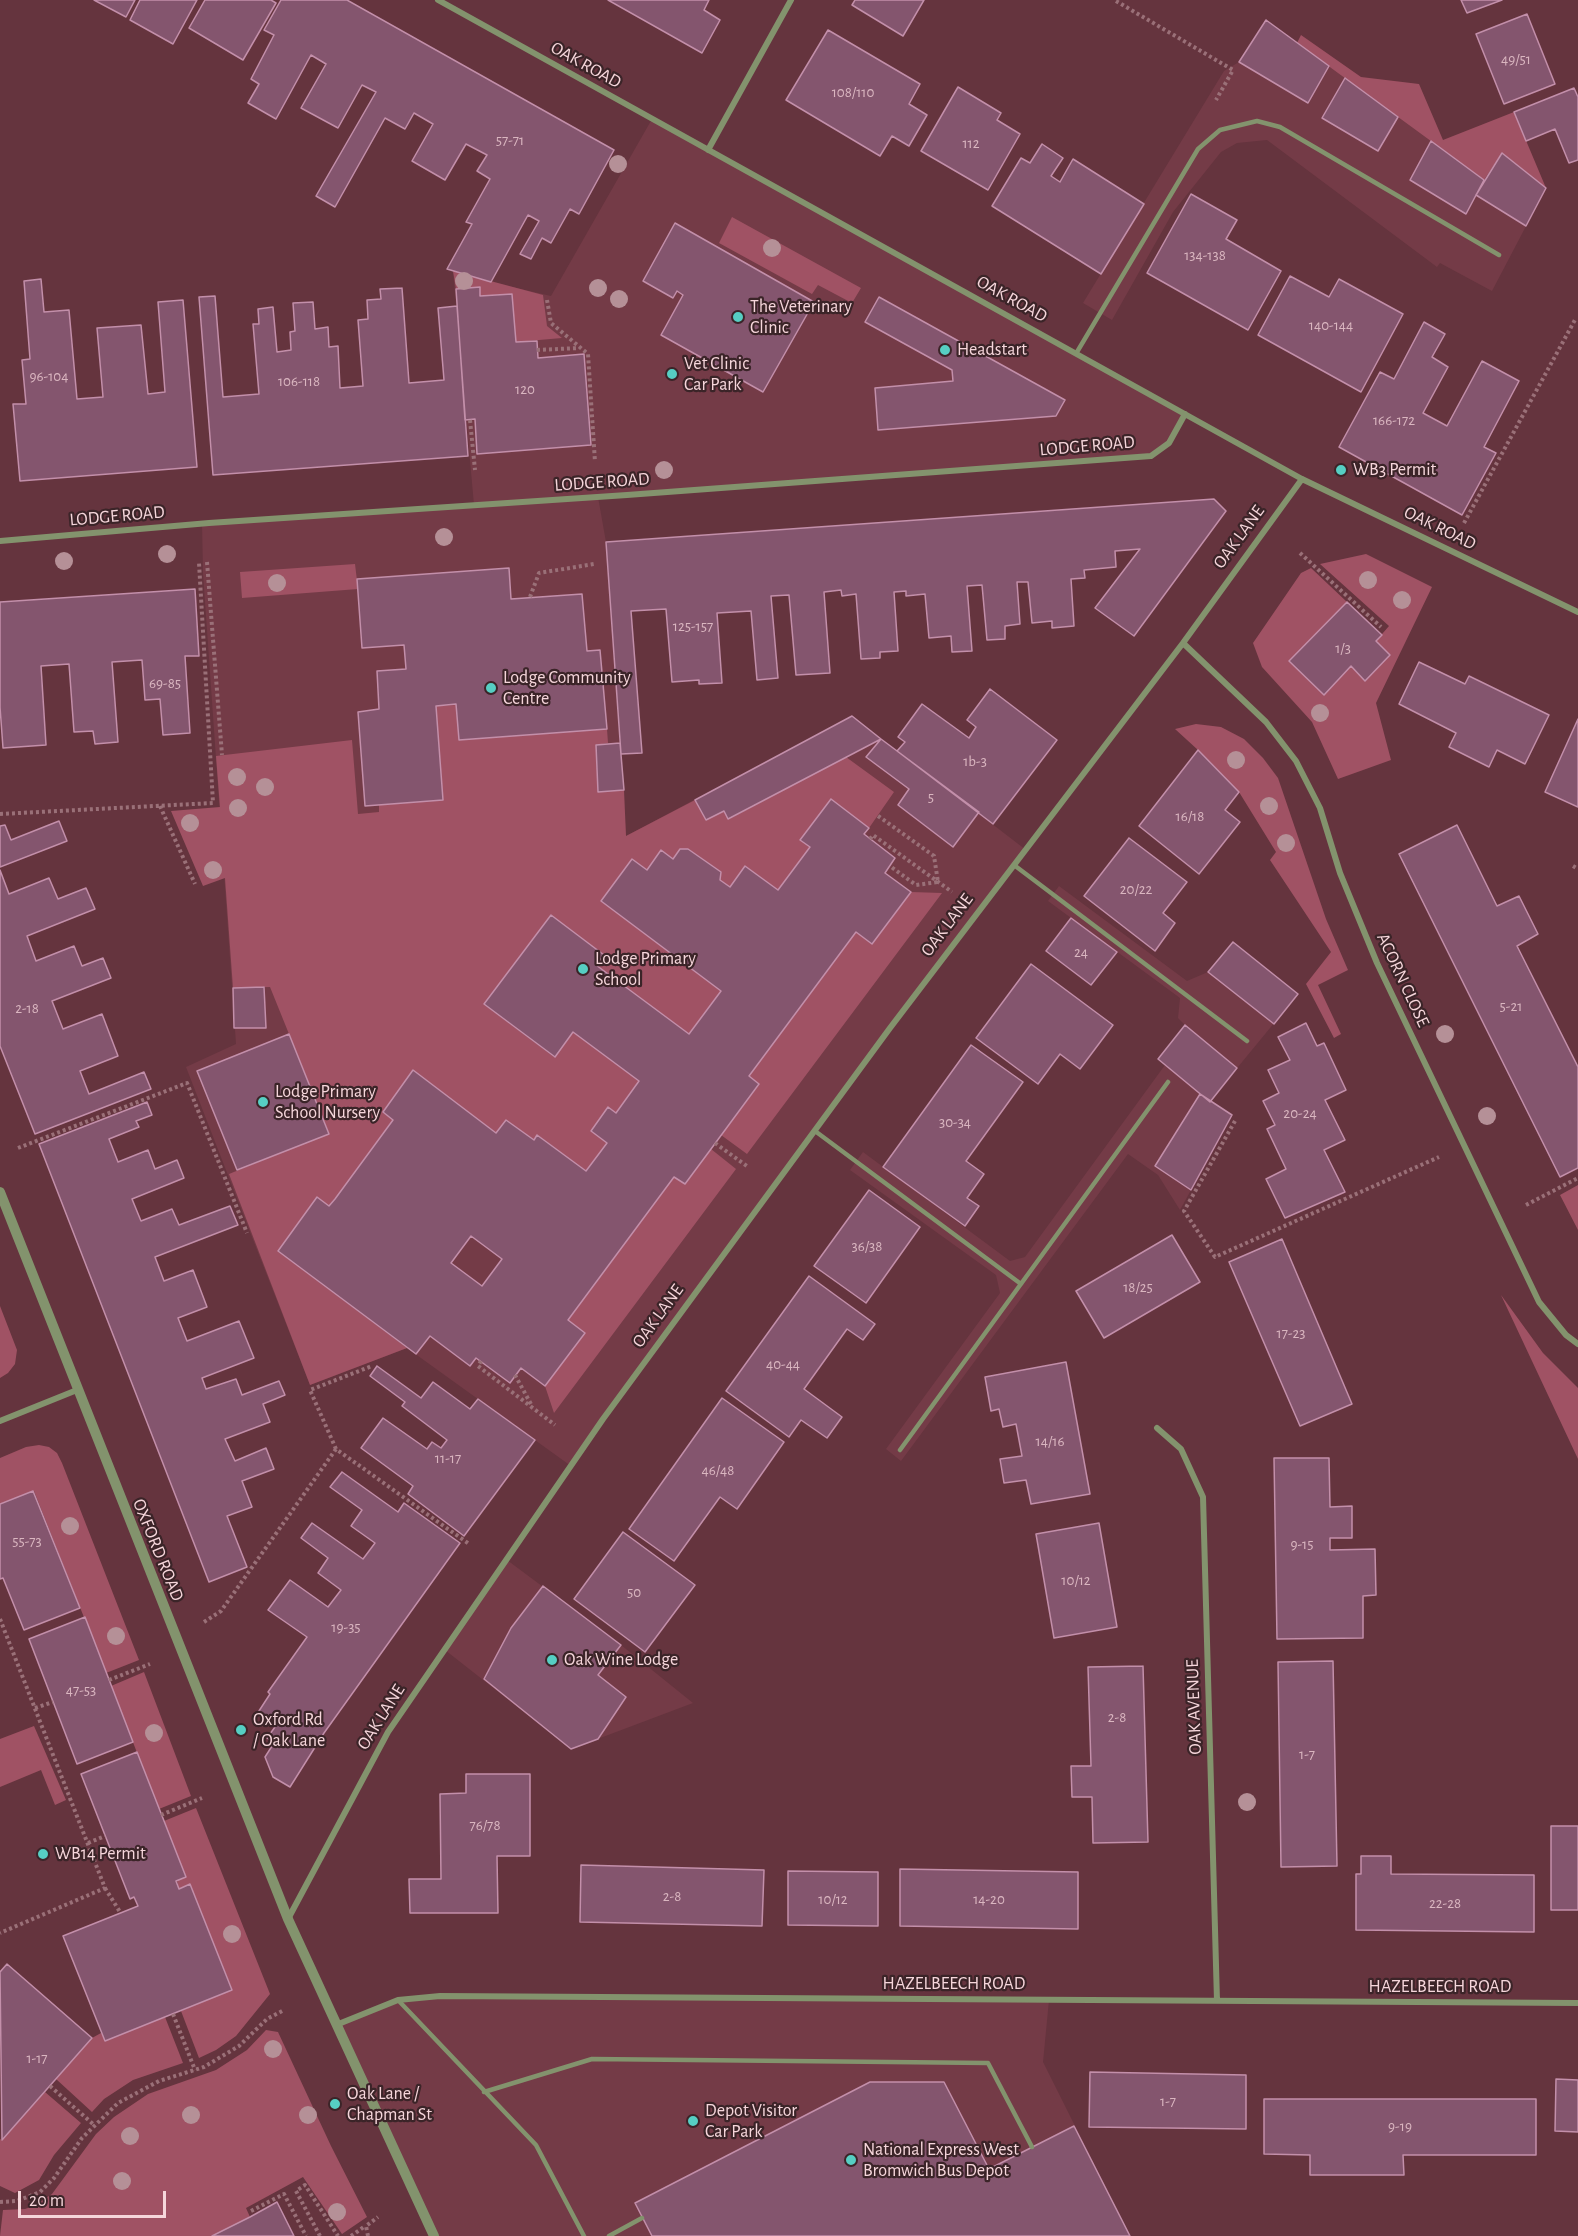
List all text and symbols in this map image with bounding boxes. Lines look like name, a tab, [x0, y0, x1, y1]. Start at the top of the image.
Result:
street label: OAK ROAD	[547, 37, 625, 93]
house number: 49/51	[1501, 50, 1531, 68]
house number: 108/110	[832, 83, 874, 101]
house number: 57-71	[496, 131, 524, 149]
house number: 112	[962, 134, 980, 152]
house number: 134-138	[1184, 246, 1226, 264]
street label: OAK ROAD	[973, 271, 1051, 327]
place label: The Veterinary Clinic	[750, 296, 852, 338]
marker: The Veterinary Clinic	[731, 310, 745, 324]
house number: 140-144	[1309, 316, 1353, 334]
place label: Headstart	[957, 339, 1027, 361]
marker: Headstart	[938, 343, 952, 357]
place label: Vet Clinic Car Park	[684, 353, 749, 395]
house number: 96-104	[30, 367, 68, 385]
marker: Vet Clinic Car Park	[665, 367, 679, 381]
house number: 106-118	[278, 372, 320, 390]
house number: 120	[515, 380, 535, 398]
house number: 166-172	[1373, 411, 1415, 429]
street label: LODGE ROAD	[1039, 431, 1135, 461]
place label: WB3 Permit	[1353, 459, 1436, 481]
marker: WB3 Permit	[1334, 463, 1348, 477]
street label: LODGE ROAD	[554, 468, 650, 496]
street label: LODGE ROAD	[69, 501, 165, 531]
street label: OAK LANE	[1209, 501, 1269, 573]
street label: OAK ROAD	[1400, 501, 1480, 555]
house number: 125-157	[673, 617, 713, 635]
house number: 1/3	[1335, 639, 1351, 657]
place label: Lodge Community Centre	[503, 667, 631, 710]
house number: 69-85	[149, 674, 181, 692]
marker: Lodge Community Centre	[484, 681, 498, 695]
house number: 1b-3	[963, 752, 987, 770]
house number: 5	[928, 788, 934, 806]
house number: 16/18	[1176, 807, 1204, 825]
house number: 20/22	[1120, 880, 1152, 898]
street label: OAK LANE	[916, 889, 978, 961]
street label: ACORN CLOSE	[1372, 930, 1434, 1030]
house number: 24	[1074, 943, 1088, 961]
place label: Lodge Primary School	[595, 948, 696, 990]
marker: Lodge Primary School	[576, 962, 590, 976]
house number: 5-21	[1500, 997, 1522, 1015]
house number: 2-18	[15, 999, 39, 1017]
place label: Lodge Primary School Nursery	[275, 1081, 380, 1124]
marker: Lodge Primary School Nursery	[256, 1095, 270, 1109]
house number: 20-24	[1283, 1104, 1317, 1122]
house number: 30-34	[939, 1113, 971, 1131]
house number: 36/38	[852, 1237, 882, 1255]
house number: 18/25	[1123, 1278, 1153, 1296]
street label: OAK LANE	[628, 1280, 688, 1352]
house number: 17-23	[1276, 1324, 1306, 1342]
house number: 40-44	[766, 1355, 800, 1373]
house number: 14/16	[1036, 1432, 1064, 1450]
house number: 11-17	[435, 1449, 461, 1467]
house number: 46/48	[702, 1461, 734, 1479]
street label: OXFORD ROAD	[128, 1496, 188, 1604]
house number: 55-73	[12, 1532, 42, 1550]
house number: 9-15	[1290, 1535, 1314, 1553]
house number: 10/12	[1061, 1571, 1091, 1589]
house number: 50	[627, 1583, 641, 1601]
house number: 19-35	[331, 1618, 361, 1636]
place label: Oak Wine Lodge	[564, 1649, 678, 1671]
marker: Oak Wine Lodge	[545, 1653, 559, 1667]
street label: OAK AVENUE	[1182, 1659, 1206, 1755]
street label: OAK LANE	[352, 1680, 410, 1754]
house number: 47-53	[66, 1681, 96, 1699]
house number: 2-8	[1108, 1708, 1126, 1726]
place label: Oxford Rd / Oak Lane	[253, 1709, 325, 1752]
marker: Oxford Rd / Oak Lane	[234, 1723, 248, 1737]
house number: 1-7	[1299, 1745, 1315, 1763]
house number: 76/78	[470, 1816, 500, 1834]
place label: WB14 Permit	[55, 1843, 146, 1865]
marker: WB14 Permit	[36, 1847, 50, 1861]
house number: 2-8	[663, 1887, 681, 1905]
house number: 10/12	[818, 1890, 848, 1908]
house number: 14-20	[973, 1890, 1005, 1908]
house number: 22-28	[1429, 1894, 1461, 1912]
street label: HAZELBEECH ROAD	[883, 1973, 1025, 1995]
street label: HAZELBEECH ROAD	[1369, 1976, 1511, 1998]
house number: 1-17	[26, 2049, 48, 2067]
place label: Oak Lane / Chapman St	[347, 2083, 432, 2126]
house number: 1-7	[1160, 2092, 1176, 2110]
marker: Oak Lane / Chapman St	[328, 2097, 342, 2111]
place label: Depot Visitor Car Park	[705, 2100, 797, 2142]
marker: Depot Visitor Car Park	[686, 2114, 700, 2128]
house number: 9-19	[1388, 2117, 1412, 2135]
place label: National Express West Bromwich Bus Depot	[863, 2139, 1019, 2182]
marker: National Express West Bromwich Bus Depot	[844, 2153, 858, 2167]
scale bar	[21, 2179, 170, 2217]
text: 20 m	[29, 2192, 64, 2210]

